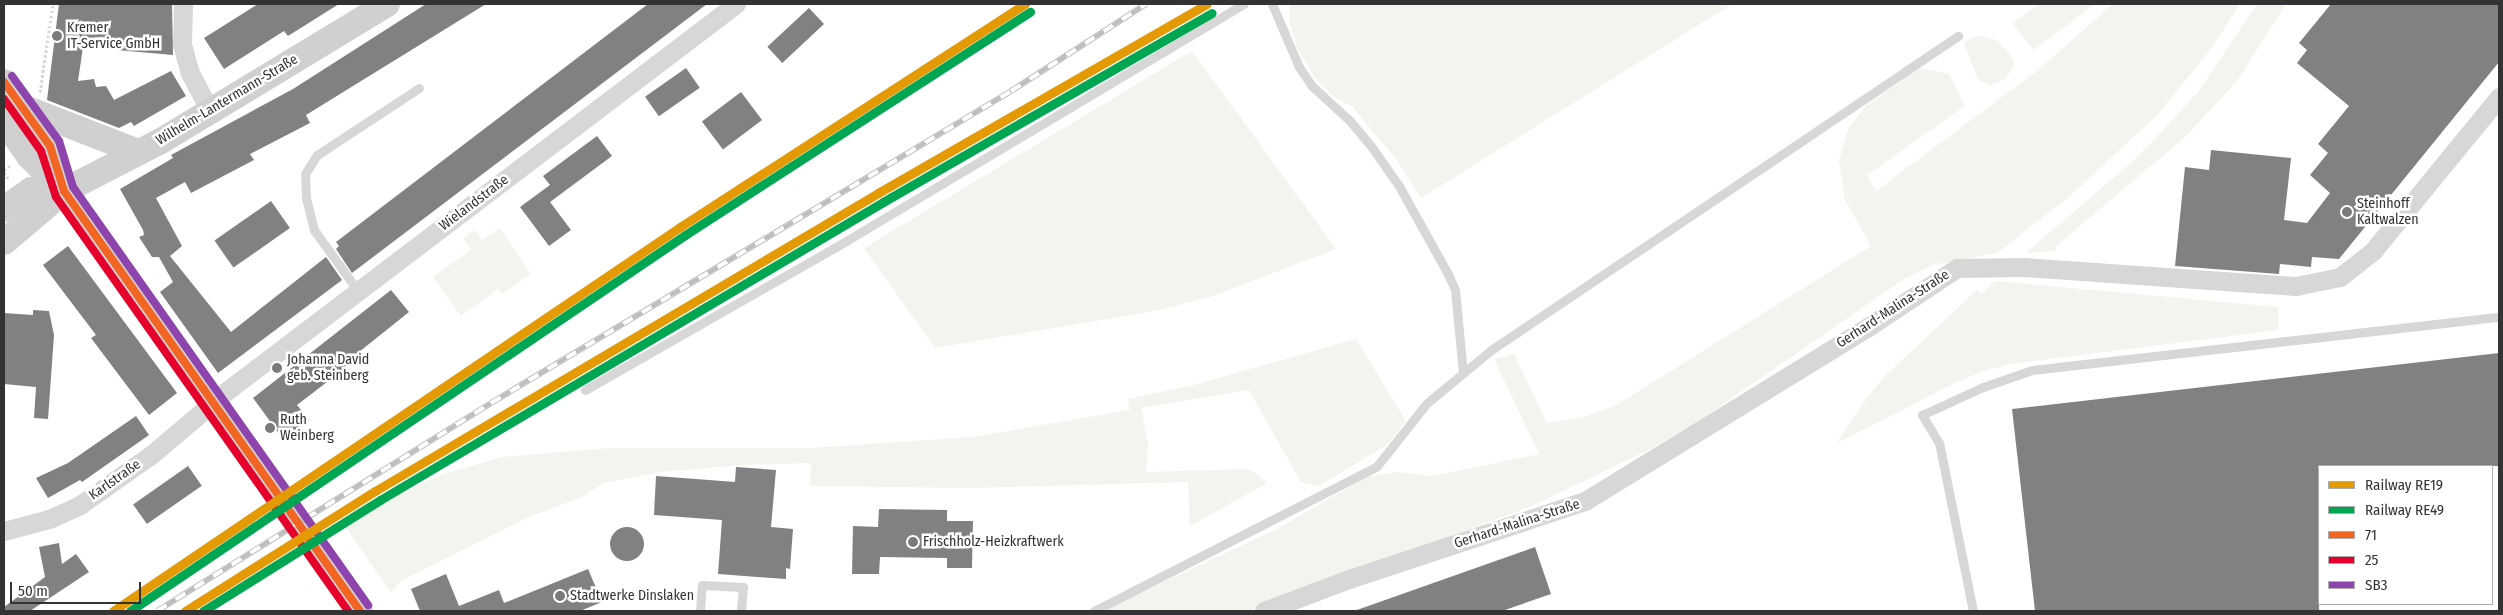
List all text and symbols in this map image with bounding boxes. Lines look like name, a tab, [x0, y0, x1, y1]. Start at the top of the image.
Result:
place label: Kremer IT-Service GmbH	[67, 20, 160, 52]
marker: Kremer IT-Service GmbH	[51, 30, 63, 42]
street label: Wilhelm-Lantermann-Straße	[153, 51, 301, 149]
street label: Wielandstraße	[436, 171, 512, 235]
place label: Steinhoff Kaltwalzen	[2357, 196, 2419, 228]
marker: Steinhoff Kaltwalzen	[2341, 206, 2353, 218]
street label: Gerhard-Malina-Straße	[1833, 266, 1953, 352]
place label: Johanna David geb. Steinberg	[287, 352, 369, 384]
marker: Johanna David geb. Steinberg	[271, 362, 283, 374]
place label: Ruth Weinberg	[280, 412, 334, 444]
marker: Ruth Weinberg	[264, 422, 276, 434]
street label: Karlstraße	[86, 456, 144, 504]
legend	[2318, 465, 2493, 605]
text: Railway RE19	[2365, 476, 2443, 494]
street label: Gerhard-Malina-Straße	[1452, 496, 1582, 552]
text: Railway RE49	[2365, 501, 2444, 519]
text: 71	[2365, 526, 2377, 544]
place label: Frischholz-Heizkraftwerk	[923, 534, 1064, 550]
marker: Frischholz-Heizkraftwerk	[907, 536, 919, 548]
text: 25	[2365, 551, 2379, 569]
scale bar	[12, 572, 144, 604]
text: SB3	[2365, 576, 2387, 594]
text: 50 m	[18, 582, 48, 600]
place label: Stadtwerke Dinslaken	[570, 588, 694, 604]
marker: Stadtwerke Dinslaken	[554, 590, 566, 602]

